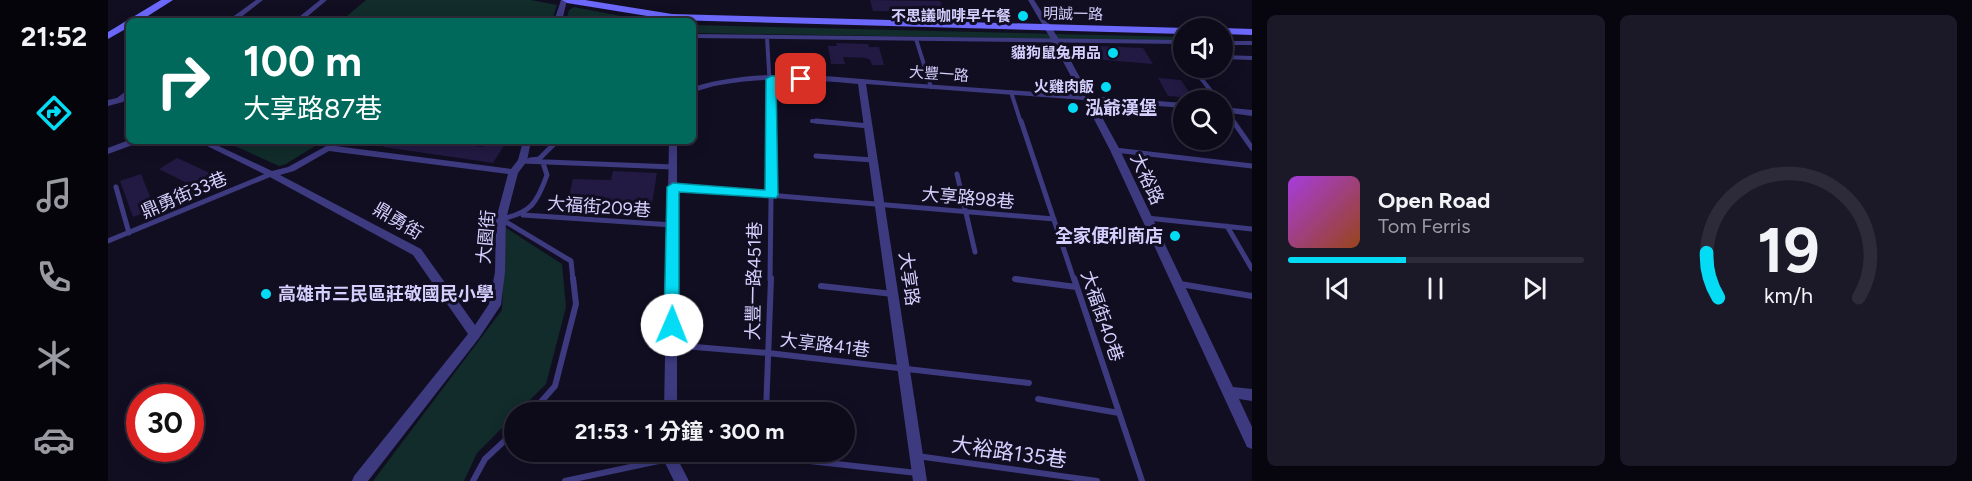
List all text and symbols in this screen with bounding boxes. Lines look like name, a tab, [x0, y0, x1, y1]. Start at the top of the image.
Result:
street label: 明誠一路	[1043, 4, 1103, 24]
place label: 不思議咖啡早午餐	[891, 7, 1011, 25]
marker: 不思議咖啡早午餐	[1016, 9, 1030, 23]
map controls	[1173, 18, 1233, 150]
button: sound	[1173, 18, 1233, 78]
text: 21:52	[21, 20, 87, 53]
text: 100 m	[243, 36, 362, 87]
icon: right	[144, 42, 222, 120]
place label: 貓狗鼠兔用品	[1011, 44, 1101, 62]
marker: 貓狗鼠兔用品	[1106, 46, 1120, 60]
pin	[775, 53, 826, 104]
icon: arrive	[784, 62, 817, 95]
street label: 大豐一路	[908, 63, 970, 85]
place label: 火雞肉飯	[1034, 78, 1094, 96]
marker: 火雞肉飯	[1099, 80, 1113, 94]
button: search	[1173, 90, 1233, 150]
icon: directions	[33, 92, 75, 134]
text: 大享路87巷	[243, 92, 382, 125]
place label: 泓爺漢堡	[1085, 97, 1157, 119]
marker: 泓爺漢堡	[1066, 101, 1080, 115]
street label: 大裕路	[1126, 150, 1168, 208]
street label: 鼎勇街33巷	[138, 167, 230, 223]
icon: music	[33, 174, 75, 216]
street label: 大享路98巷	[921, 183, 1015, 213]
text: Open Road	[1378, 187, 1490, 214]
street label: 大福街209巷	[546, 192, 652, 222]
street label: 鼎勇街	[369, 198, 427, 244]
street label: 大園街	[473, 209, 499, 265]
text: 19	[1757, 213, 1820, 288]
text: Tom Ferris	[1378, 214, 1471, 238]
street label: 大豐一路451巷	[742, 221, 766, 341]
place label: 全家便利商店	[1055, 225, 1163, 247]
marker: 全家便利商店	[1168, 229, 1182, 243]
street label: 大享路	[894, 251, 924, 307]
icon: phone	[33, 256, 75, 298]
street label: 大福街40巷	[1076, 268, 1128, 364]
icon: previous	[1321, 272, 1354, 305]
icon: pause	[1419, 272, 1452, 305]
icon: next	[1518, 272, 1551, 305]
place label: 高雄市三民區莊敬國民小學	[278, 283, 494, 305]
text: km/h	[1764, 283, 1813, 308]
marker: 高雄市三民區莊敬國民小學	[259, 287, 273, 301]
position arrow	[640, 293, 704, 357]
street label: 大享路41巷	[779, 329, 871, 361]
icon: climate	[33, 337, 75, 379]
speed limit sign: 30	[126, 384, 204, 462]
text: 21:53 · 1 分鐘 · 300 m	[575, 418, 784, 445]
icon: car	[33, 419, 75, 461]
street label: 大裕路135巷	[950, 432, 1068, 472]

